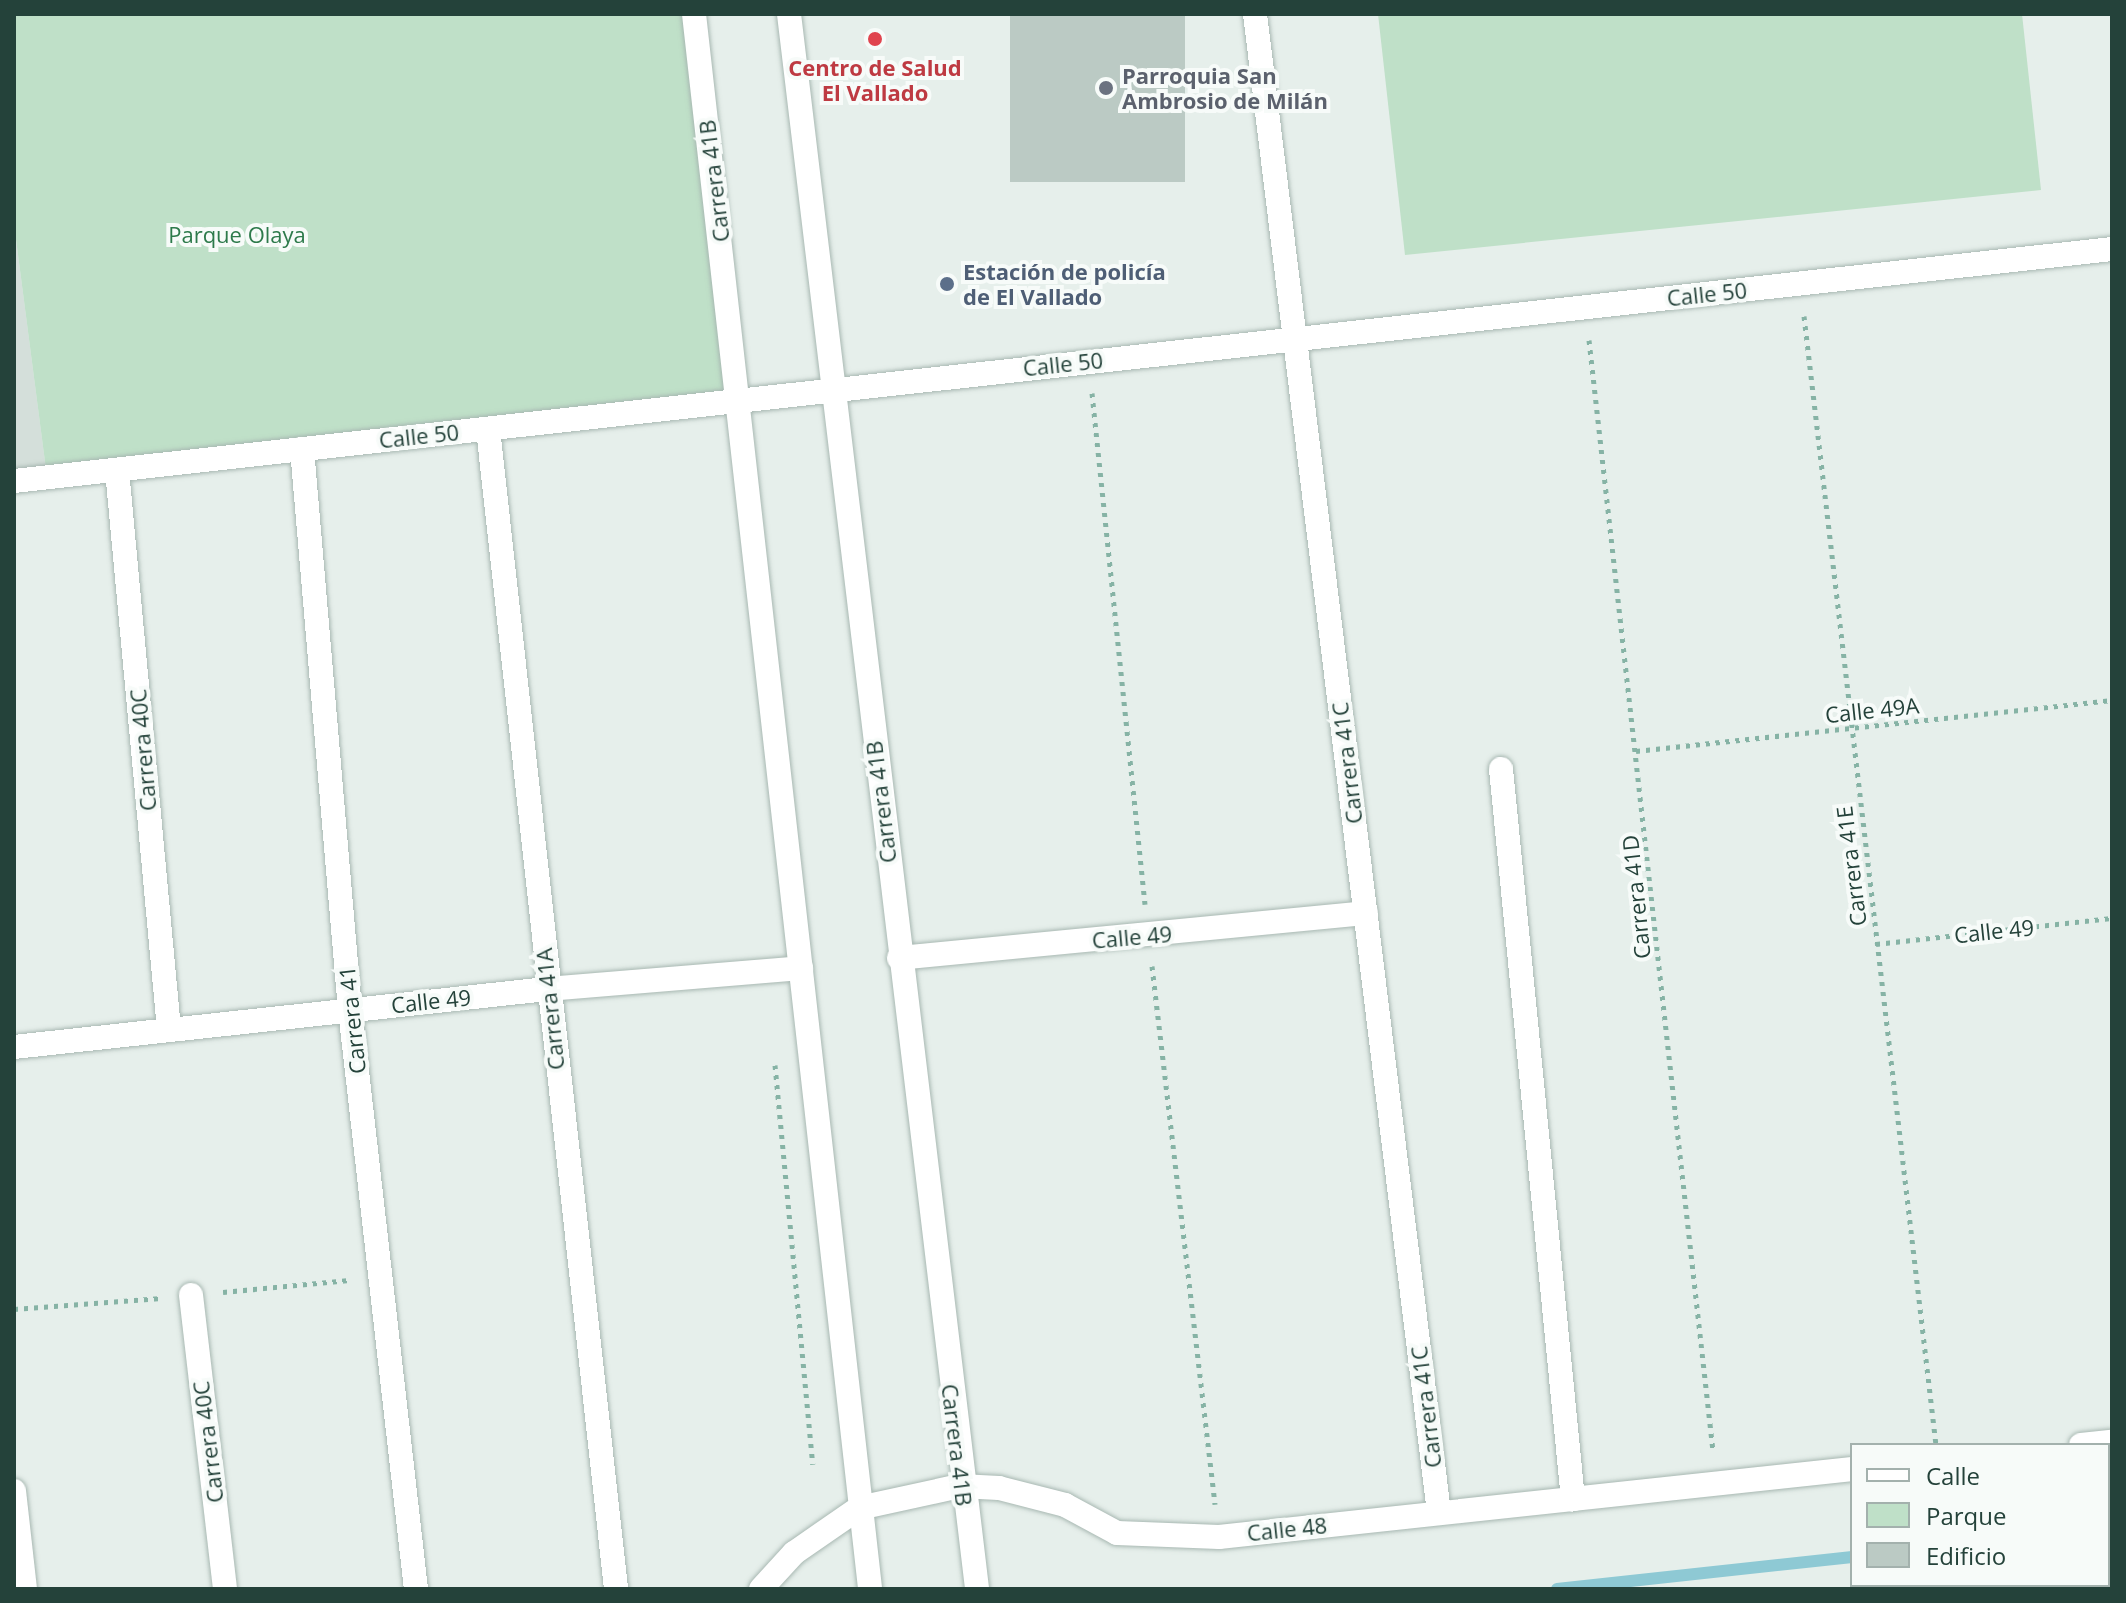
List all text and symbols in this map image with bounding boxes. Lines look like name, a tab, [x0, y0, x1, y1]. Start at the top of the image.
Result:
marker: Centro de Salud El Vallado	[864, 28, 886, 50]
place label: Centro de Salud El Vallado	[788, 54, 962, 106]
place label: Parroquia San Ambrosio de Milán	[1122, 62, 1328, 114]
marker: Parroquia San Ambrosio de Milán	[1097, 79, 1115, 97]
street label: Carrera 41B	[693, 118, 735, 244]
park label: Parque Olaya	[168, 222, 306, 248]
place label: Estación de policía de El Vallado	[963, 258, 1166, 310]
marker: Estación de policía de El Vallado	[938, 275, 956, 293]
street label: Calle 50	[1666, 277, 1748, 311]
street label: Calle 50	[1022, 347, 1104, 381]
street label: Calle 50	[378, 419, 460, 453]
street label: Carrera 40C	[125, 688, 161, 812]
street label: Calle 49A	[1824, 692, 1920, 728]
street label: Carrera 41C	[1326, 701, 1368, 825]
street label: Carrera 41B	[860, 739, 902, 865]
street label: Carrera 41E	[1831, 804, 1871, 928]
street label: Carrera 41D	[1616, 834, 1656, 960]
street label: Calle 49	[1953, 914, 2035, 948]
street label: Calle 49	[1091, 920, 1173, 954]
street label: Carrera 41A	[530, 947, 570, 1071]
street label: Carrera 41	[333, 965, 371, 1075]
street label: Calle 49	[390, 984, 472, 1018]
street label: Carrera 41C	[1405, 1345, 1447, 1469]
street label: Carrera 40C	[187, 1380, 229, 1504]
street label: Carrera 41B	[936, 1382, 978, 1508]
legend	[1850, 1443, 2110, 1587]
text: Calle	[1926, 1459, 1980, 1492]
text: Parque	[1926, 1499, 2006, 1532]
street label: Calle 48	[1246, 1512, 1328, 1546]
text: Edificio	[1926, 1539, 2006, 1572]

